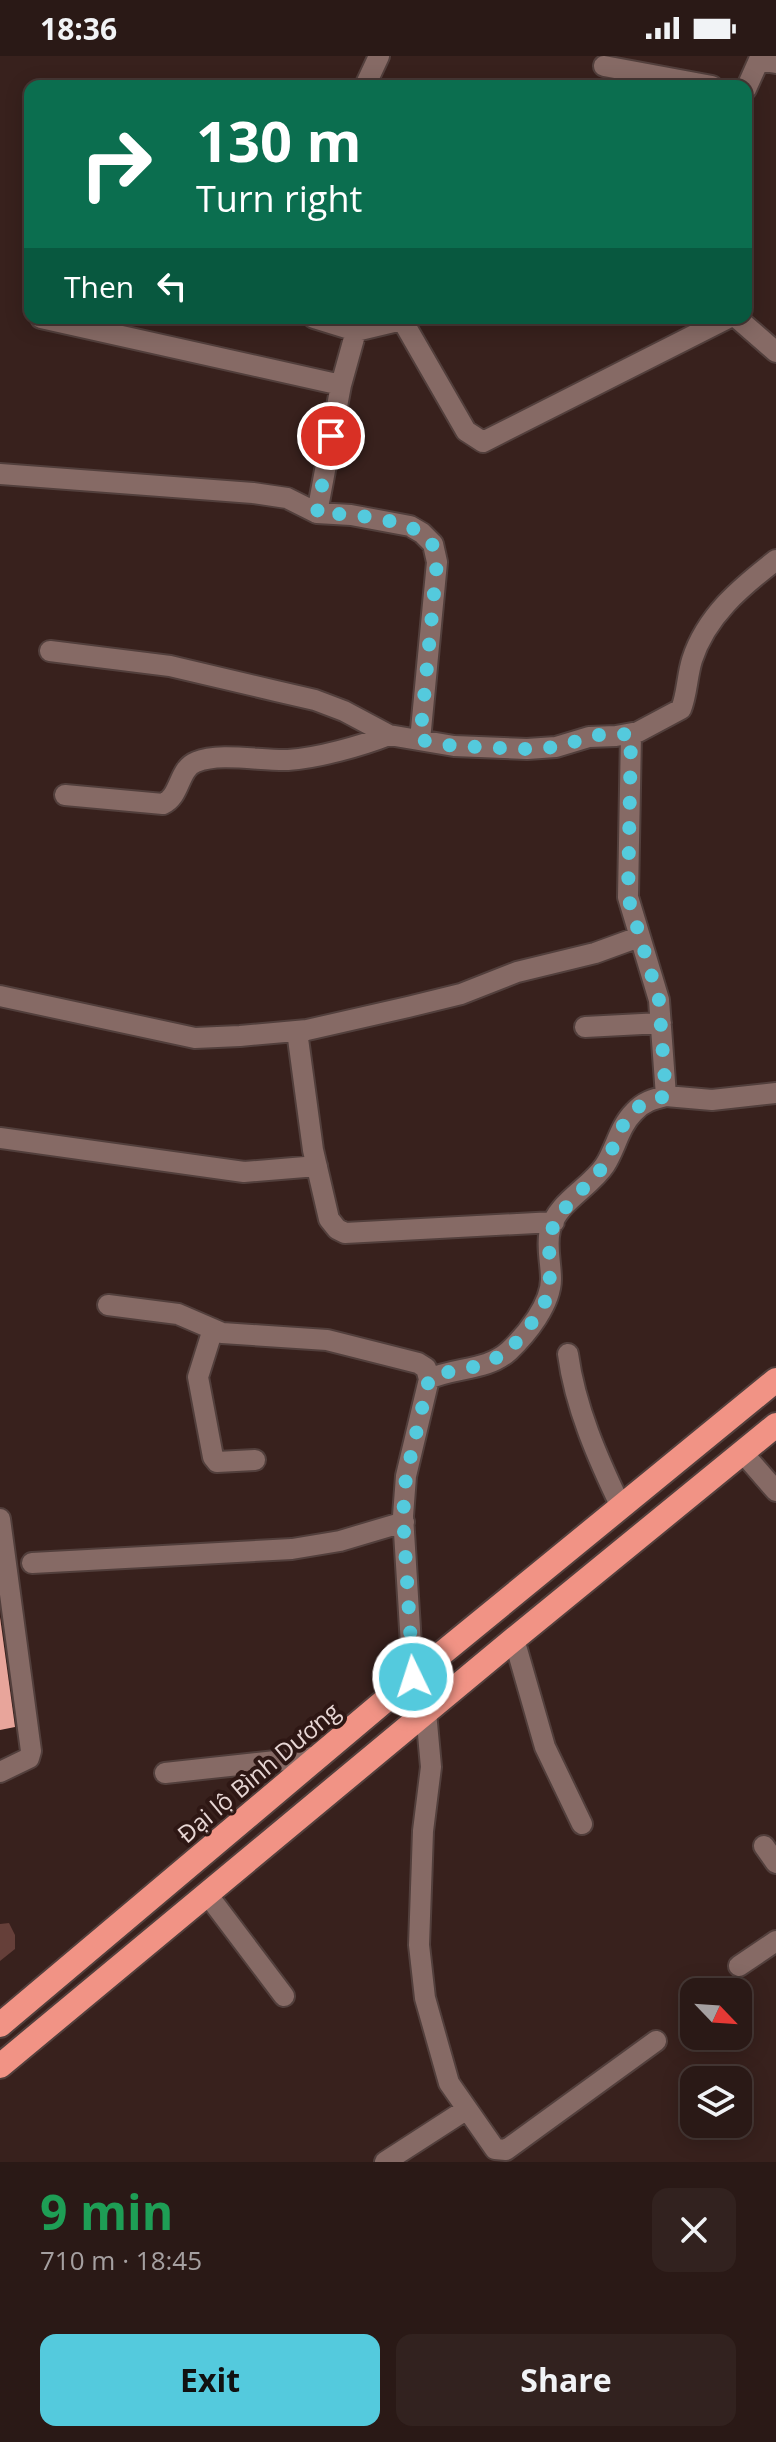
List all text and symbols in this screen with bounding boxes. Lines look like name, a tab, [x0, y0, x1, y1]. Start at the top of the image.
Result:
text: 18:36	[40, 8, 117, 49]
text: 130 m	[196, 102, 362, 178]
icon: right	[64, 112, 168, 216]
text: Turn right	[196, 174, 362, 223]
icon: left	[150, 264, 194, 308]
text: Then	[64, 266, 134, 307]
pin	[297, 402, 365, 470]
icon: arrive	[309, 414, 353, 458]
position arrow	[371, 1635, 455, 1719]
street label: Đại lộ Bình Dương	[170, 1694, 346, 1850]
north arrow	[680, 1978, 752, 2050]
map controls	[680, 1978, 752, 2138]
button: layers	[680, 2066, 752, 2138]
text: 9 min	[40, 2179, 173, 2244]
button: close	[652, 2188, 736, 2272]
text: 710 m · 18:45	[40, 2242, 202, 2278]
button: Exit	[40, 2334, 380, 2426]
button: Share	[396, 2334, 736, 2426]

